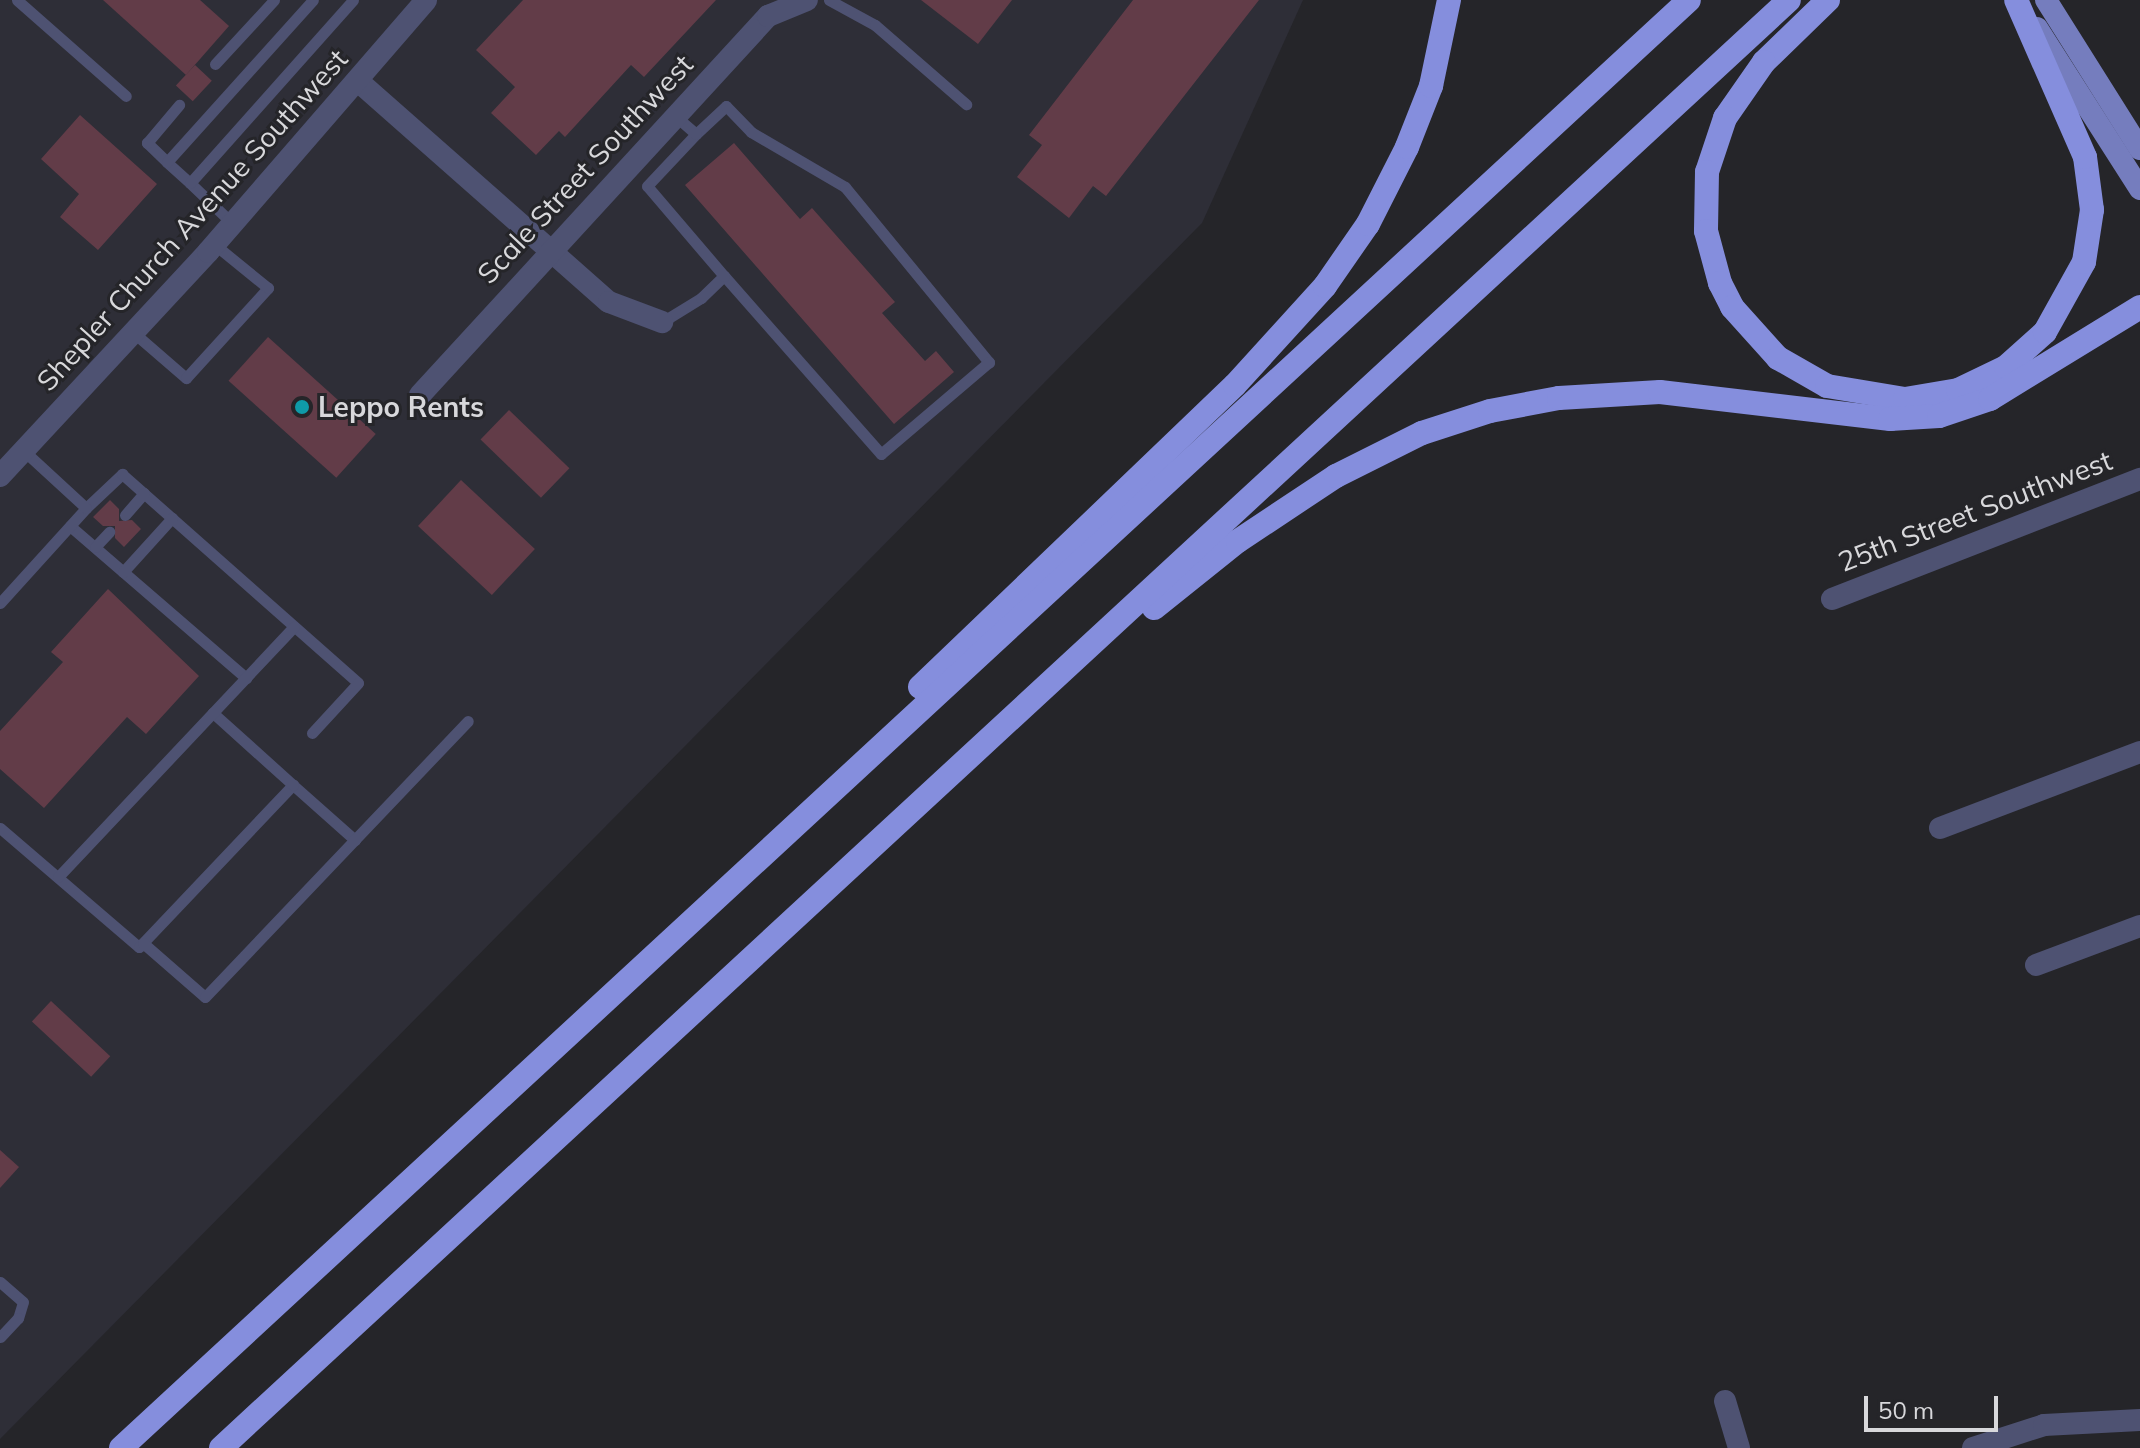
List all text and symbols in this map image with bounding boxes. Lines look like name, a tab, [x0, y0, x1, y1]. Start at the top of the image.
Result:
street label: Shepler Church Avenue Southwest	[30, 42, 354, 398]
street label: Scale Street Southwest	[470, 48, 700, 290]
place label: Leppo Rents	[318, 390, 484, 424]
marker: Leppo Rents	[293, 398, 311, 416]
street label: 25th Street Southwest	[1833, 443, 2117, 579]
scale bar	[1868, 1380, 2002, 1430]
text: 50 m	[1878, 1395, 1934, 1425]

